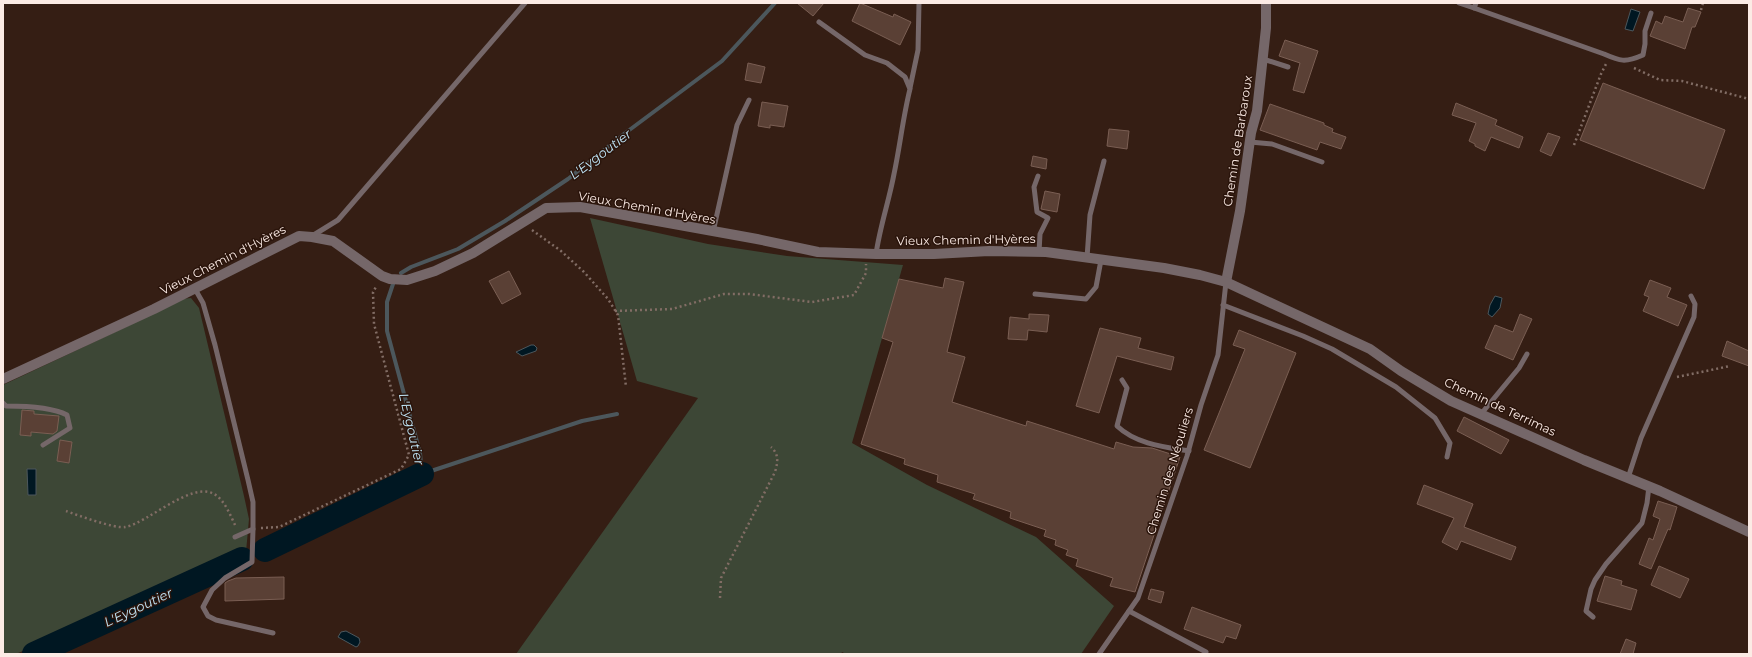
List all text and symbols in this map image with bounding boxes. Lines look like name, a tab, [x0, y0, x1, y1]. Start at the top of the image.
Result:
street label: Chemin de Barbaroux	[1220, 74, 1255, 207]
water label: L'Eygoutier	[566, 125, 635, 183]
street label: Vieux Chemin d'Hyères	[577, 188, 717, 227]
street label: Vieux Chemin d'Hyères	[157, 221, 288, 298]
street label: Vieux Chemin d'Hyères	[896, 231, 1036, 248]
street label: Chemin de Terrimas	[1442, 374, 1559, 439]
water label: L'Eygoutier	[396, 391, 428, 467]
street label: Chemin des Néouliers	[1143, 405, 1196, 536]
water label: L'Eygoutier	[101, 584, 175, 630]

